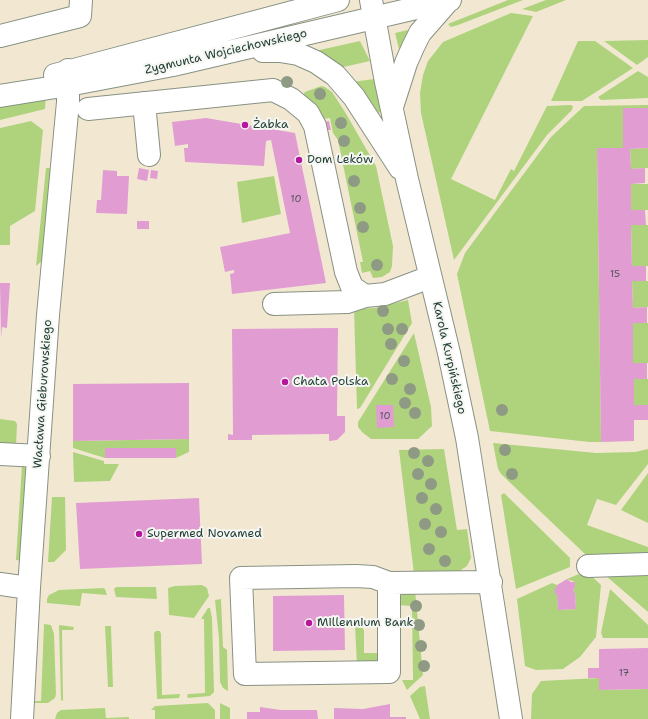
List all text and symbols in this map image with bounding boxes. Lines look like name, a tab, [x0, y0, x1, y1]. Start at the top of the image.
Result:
street label: Zygmunta Wojciechowskiego	[143, 26, 309, 78]
place label: Żabka	[253, 118, 288, 132]
marker: Żabka	[240, 120, 250, 130]
place label: Dom Leków	[307, 153, 373, 167]
marker: Dom Leków	[294, 155, 304, 165]
house number: 10	[291, 193, 301, 205]
house number: 15	[610, 268, 620, 280]
street label: Karola Kurpińskiego	[429, 300, 469, 416]
street label: Wacława Gieburowskiego	[31, 319, 55, 469]
place label: Chata Polska	[293, 375, 369, 389]
marker: Chata Polska	[280, 377, 290, 387]
house number: 10	[380, 410, 390, 422]
place label: Supermed Novamed	[147, 527, 262, 541]
marker: Supermed Novamed	[134, 529, 144, 539]
place label: Millennium Bank	[317, 616, 413, 630]
marker: Millennium Bank	[304, 618, 314, 628]
house number: 17	[619, 667, 629, 679]

